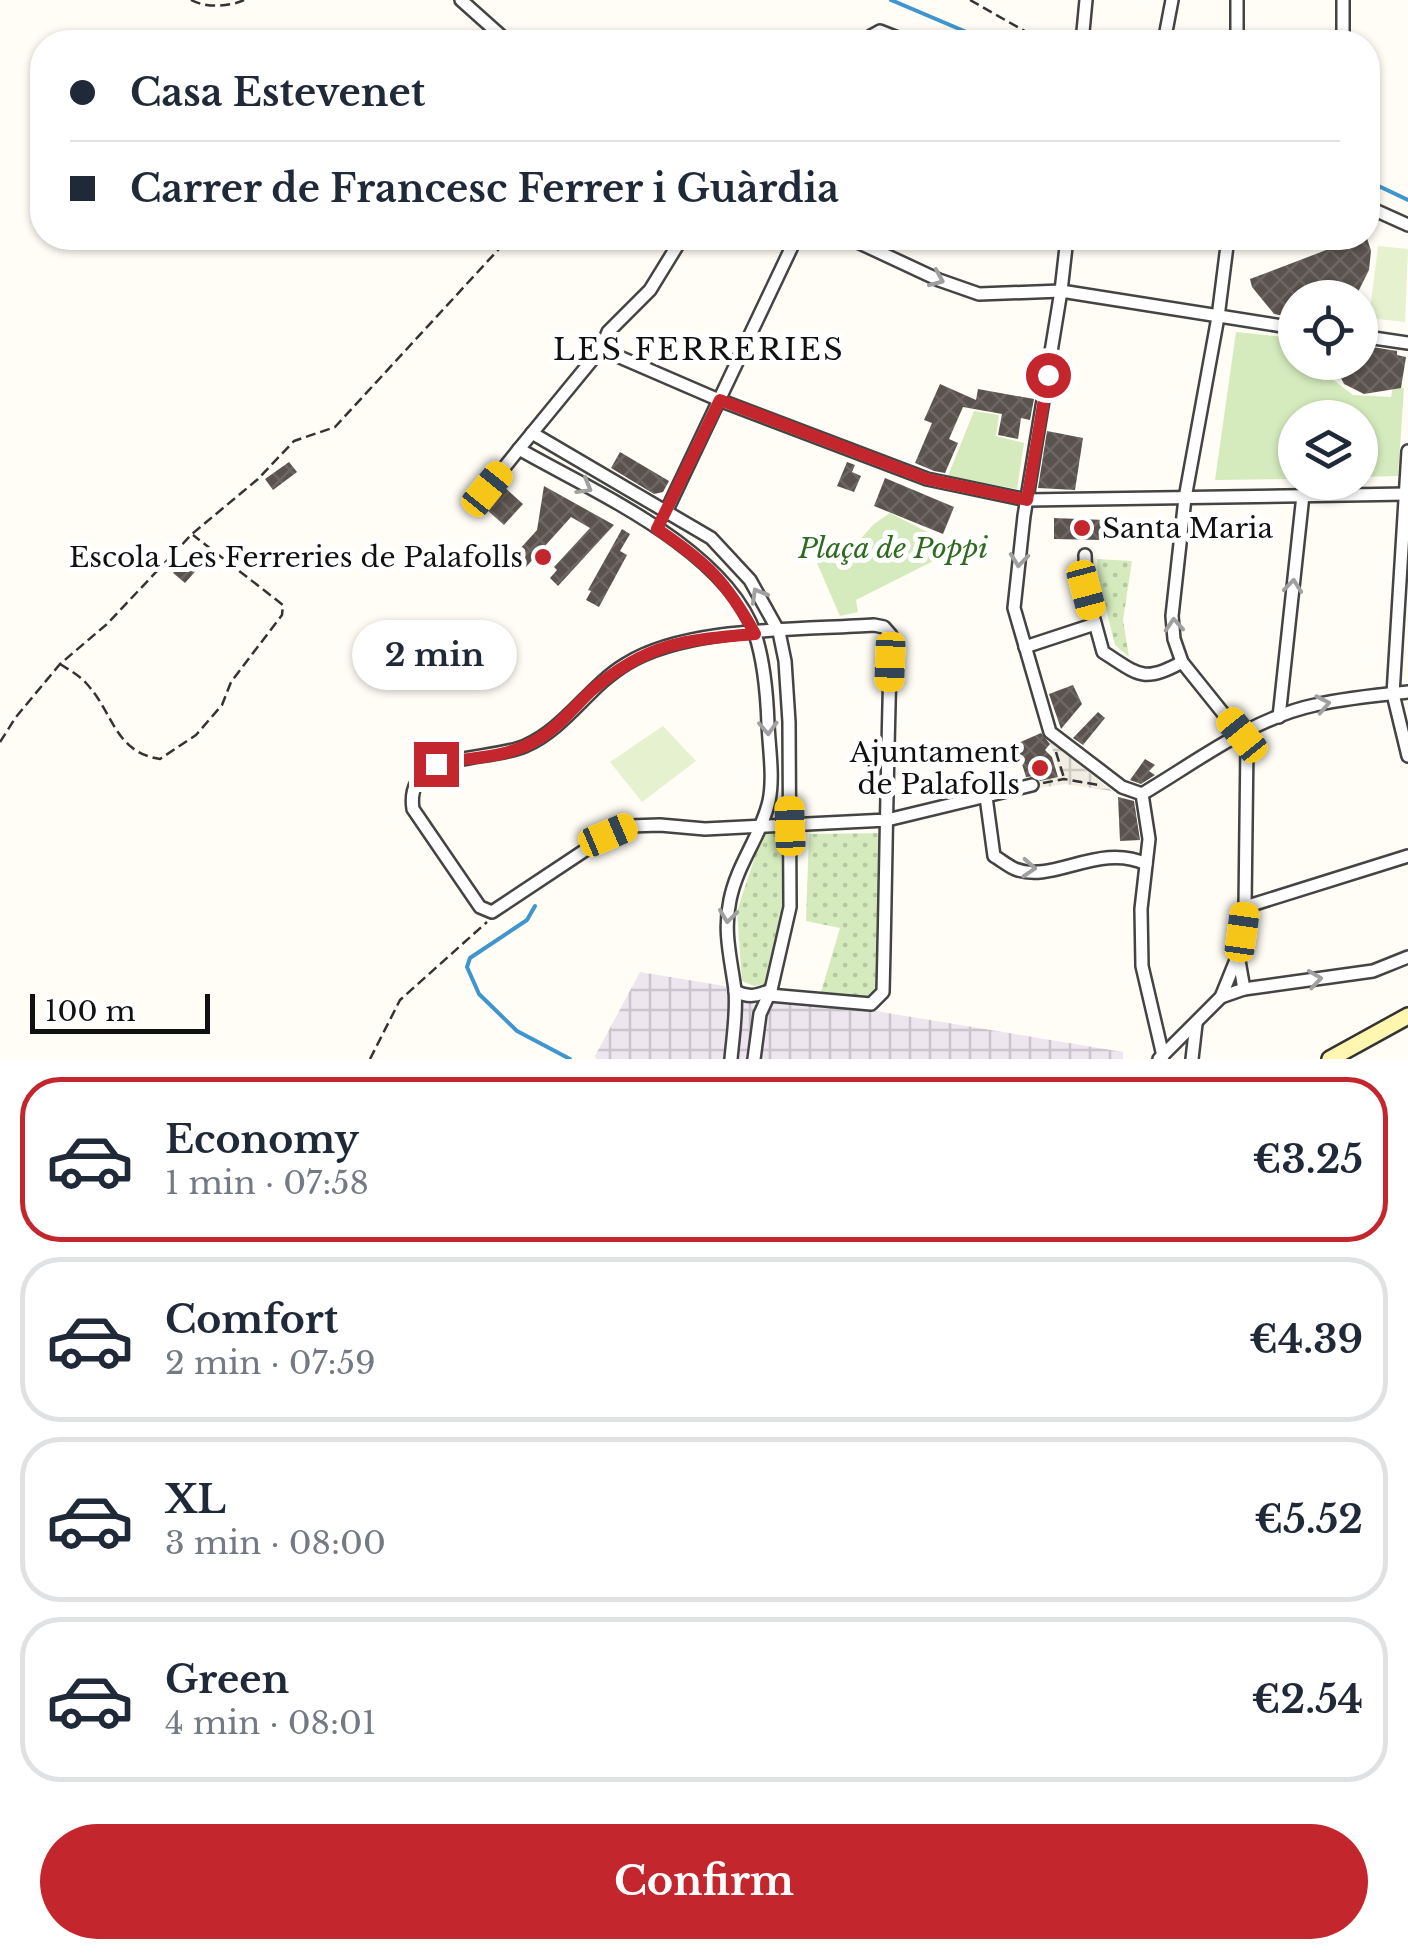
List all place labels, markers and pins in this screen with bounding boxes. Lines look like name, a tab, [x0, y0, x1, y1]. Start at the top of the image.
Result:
place label: Santa Maria	[1102, 511, 1274, 546]
marker: Santa Maria	[1071, 517, 1093, 539]
place label: Escola Les Ferreries de Palafolls	[69, 540, 523, 575]
marker: Escola Les Ferreries de Palafolls	[532, 546, 554, 568]
place label: Ajuntament de Palafolls	[849, 735, 1020, 802]
marker: Ajuntament de Palafolls	[1029, 757, 1051, 779]

